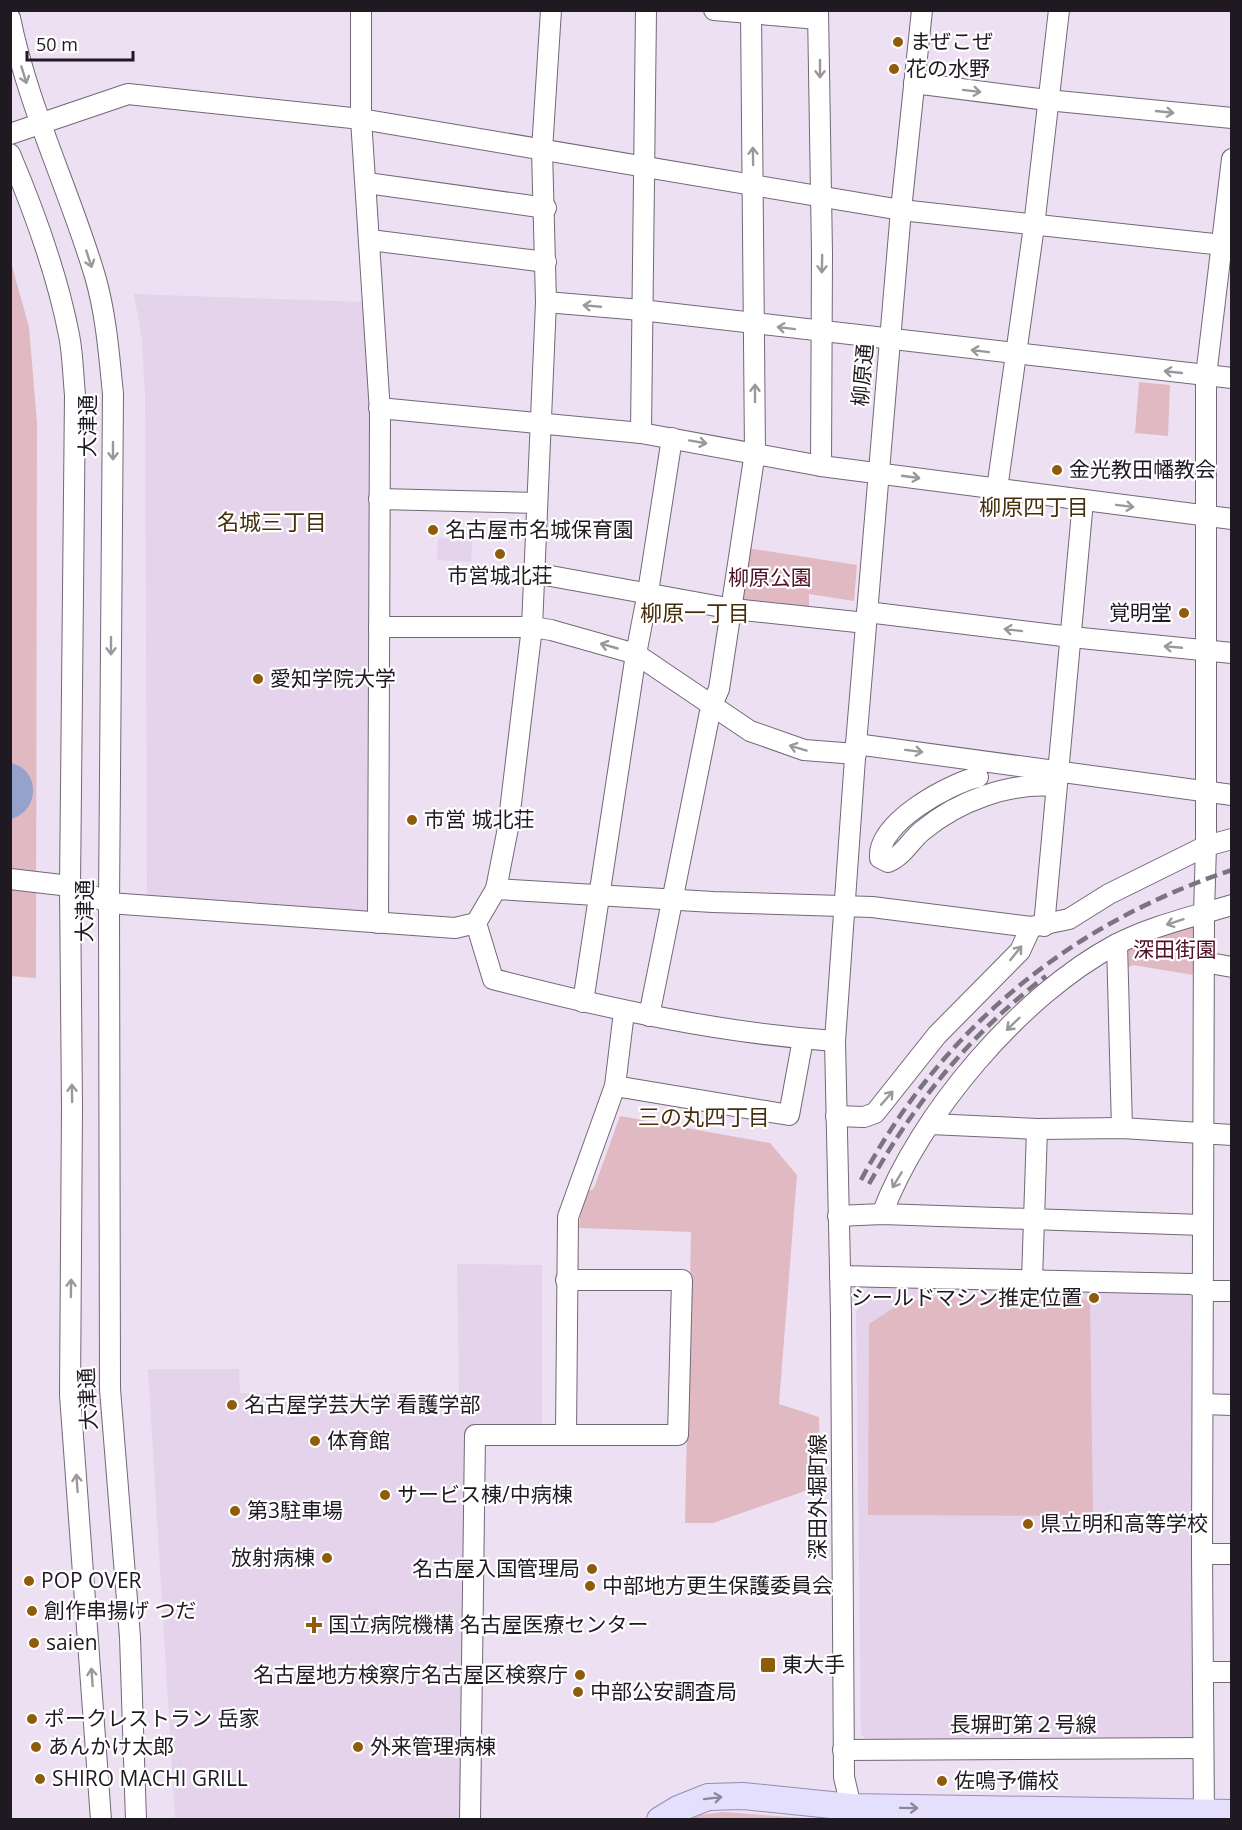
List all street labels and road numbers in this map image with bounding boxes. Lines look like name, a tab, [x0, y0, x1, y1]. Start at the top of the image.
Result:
street label: 柳原通	[845, 342, 879, 408]
street label: 大津通	[73, 395, 101, 458]
street label: 大津通	[70, 880, 98, 943]
street label: 大津通	[71, 1367, 103, 1431]
street label: 深田外堀町線	[803, 1434, 831, 1560]
street label: 長塀町第２号線	[950, 1710, 1097, 1738]

